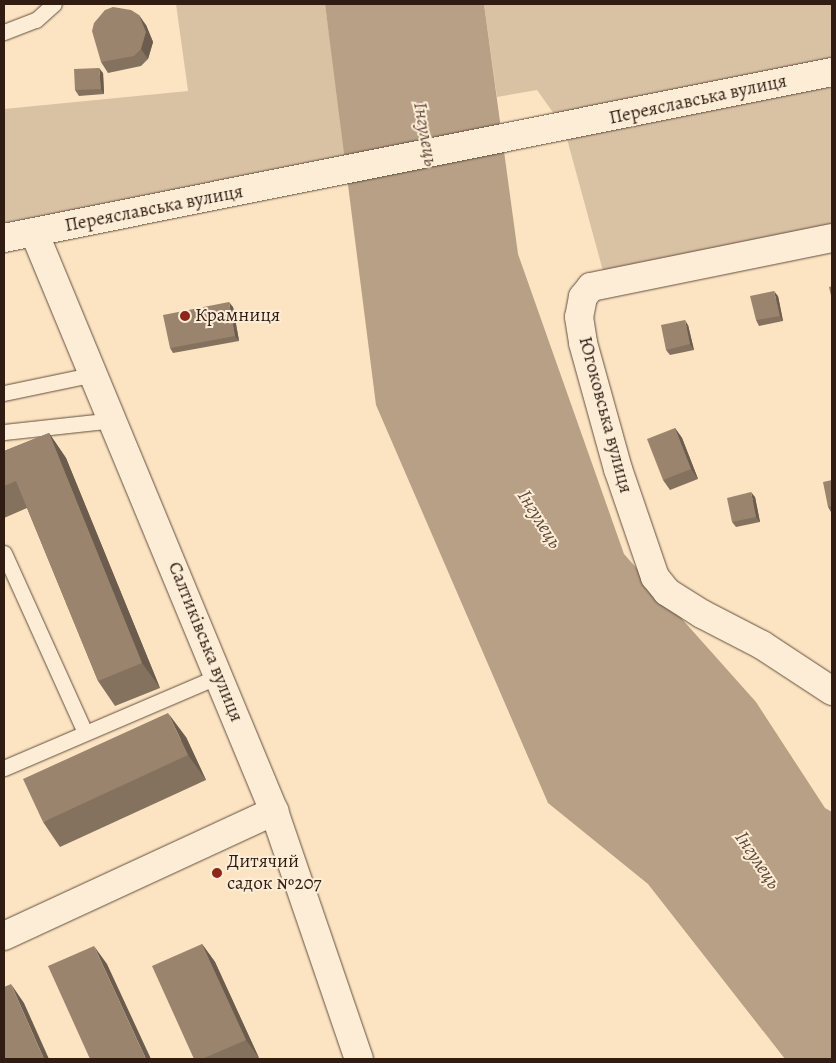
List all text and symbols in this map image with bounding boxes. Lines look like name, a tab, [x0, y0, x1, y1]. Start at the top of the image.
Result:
street label: Переяславська вулиця	[607, 70, 789, 130]
water label: Інгулець	[409, 100, 443, 168]
street label: Переяславська вулиця	[63, 181, 245, 237]
place label: Крамниця	[195, 305, 280, 327]
marker: Крамниця	[179, 310, 191, 322]
street label: Югоковська вулиця	[573, 334, 637, 496]
water label: Інгулець	[513, 485, 567, 553]
street label: Салтиківська вулиця	[163, 559, 247, 725]
water label: Інгулець	[730, 826, 786, 894]
place label: Дитячий садок №207	[227, 851, 322, 895]
marker: Дитячий садок №207	[211, 867, 223, 879]

